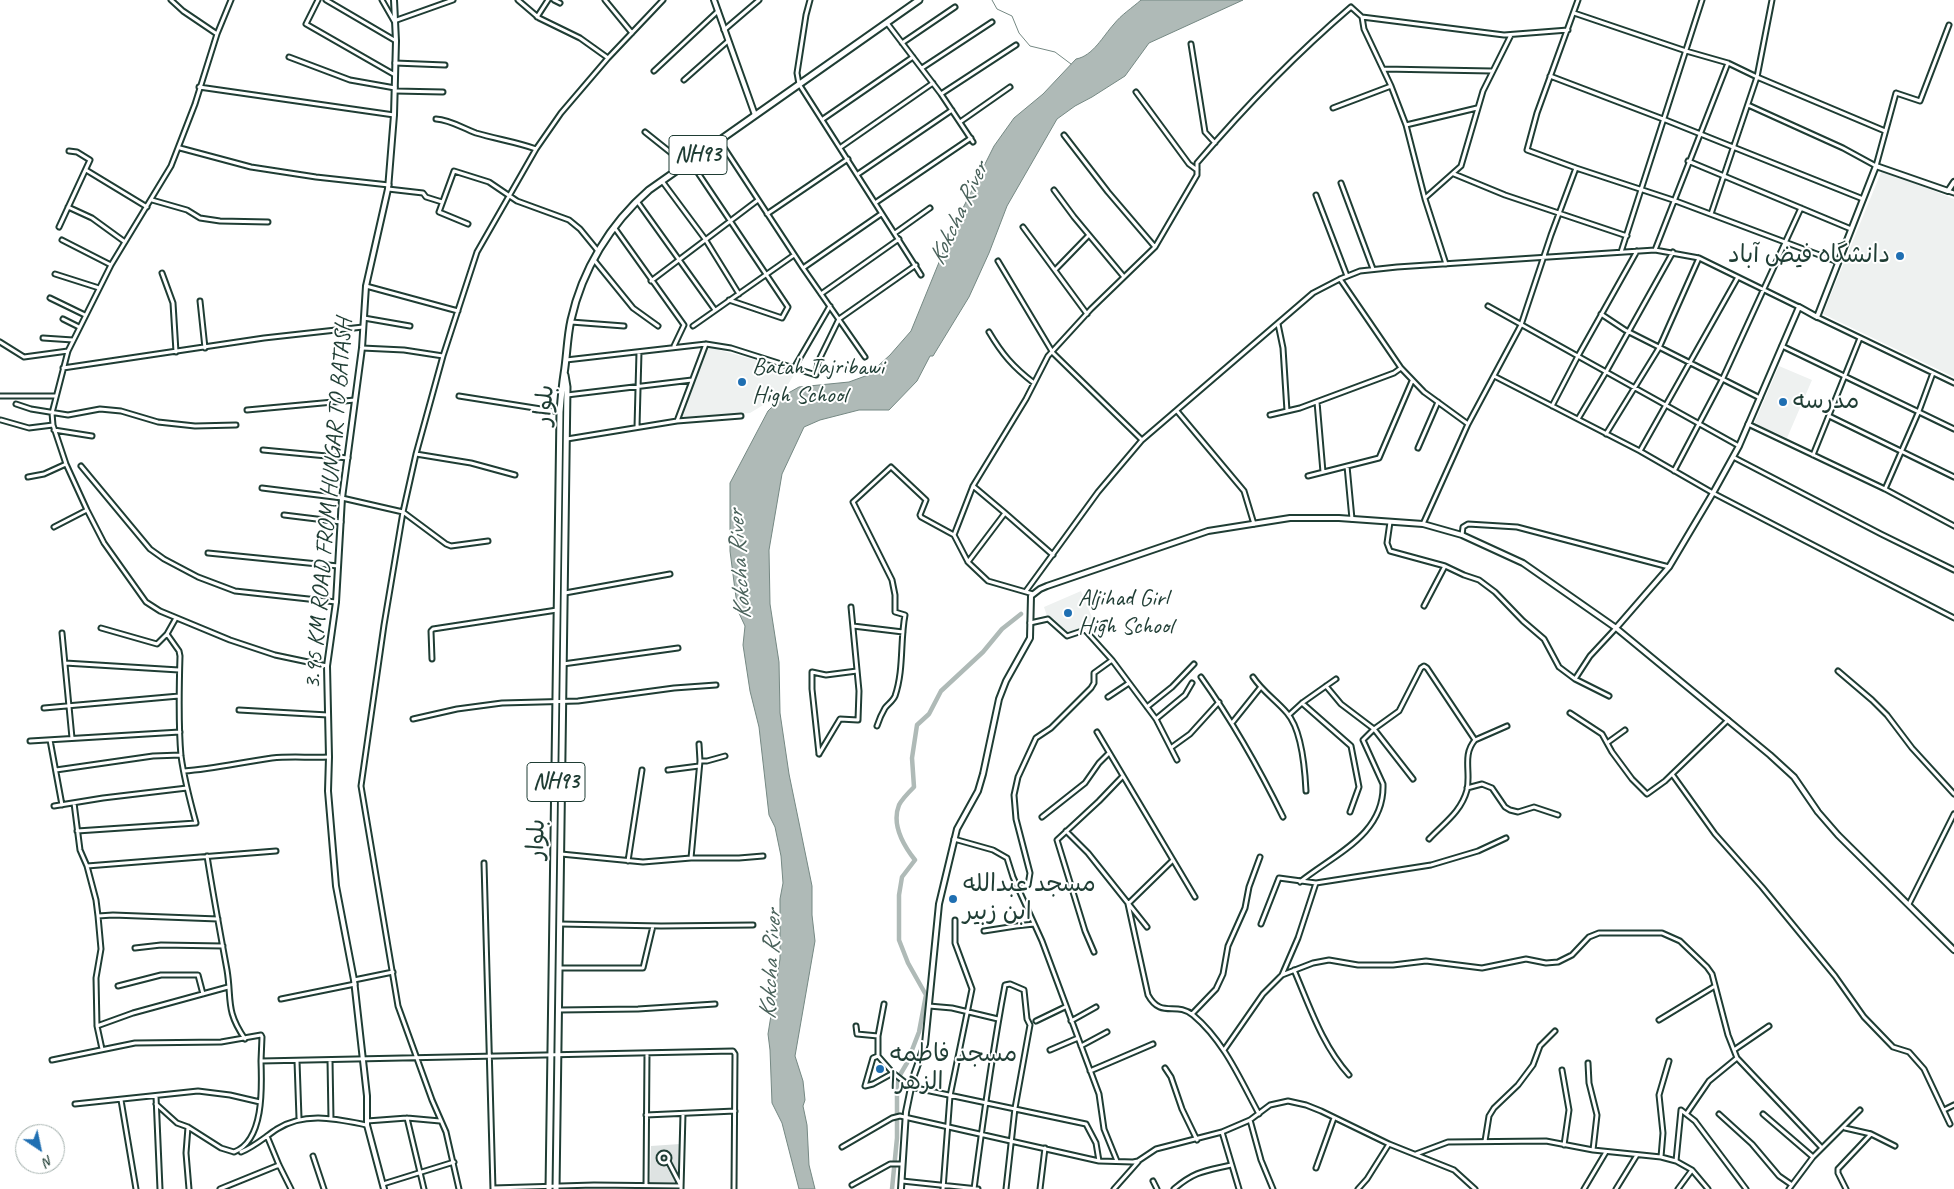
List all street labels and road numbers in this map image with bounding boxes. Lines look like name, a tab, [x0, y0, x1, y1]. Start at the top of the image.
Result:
road number: NH93	[669, 136, 727, 174]
street label: 3.95 KM ROAD FROM HUNGAR TO BATASH	[298, 317, 360, 691]
street label: بلوار	[529, 384, 561, 426]
road number: NH93	[527, 762, 585, 802]
street label: بلوار	[522, 818, 552, 860]

